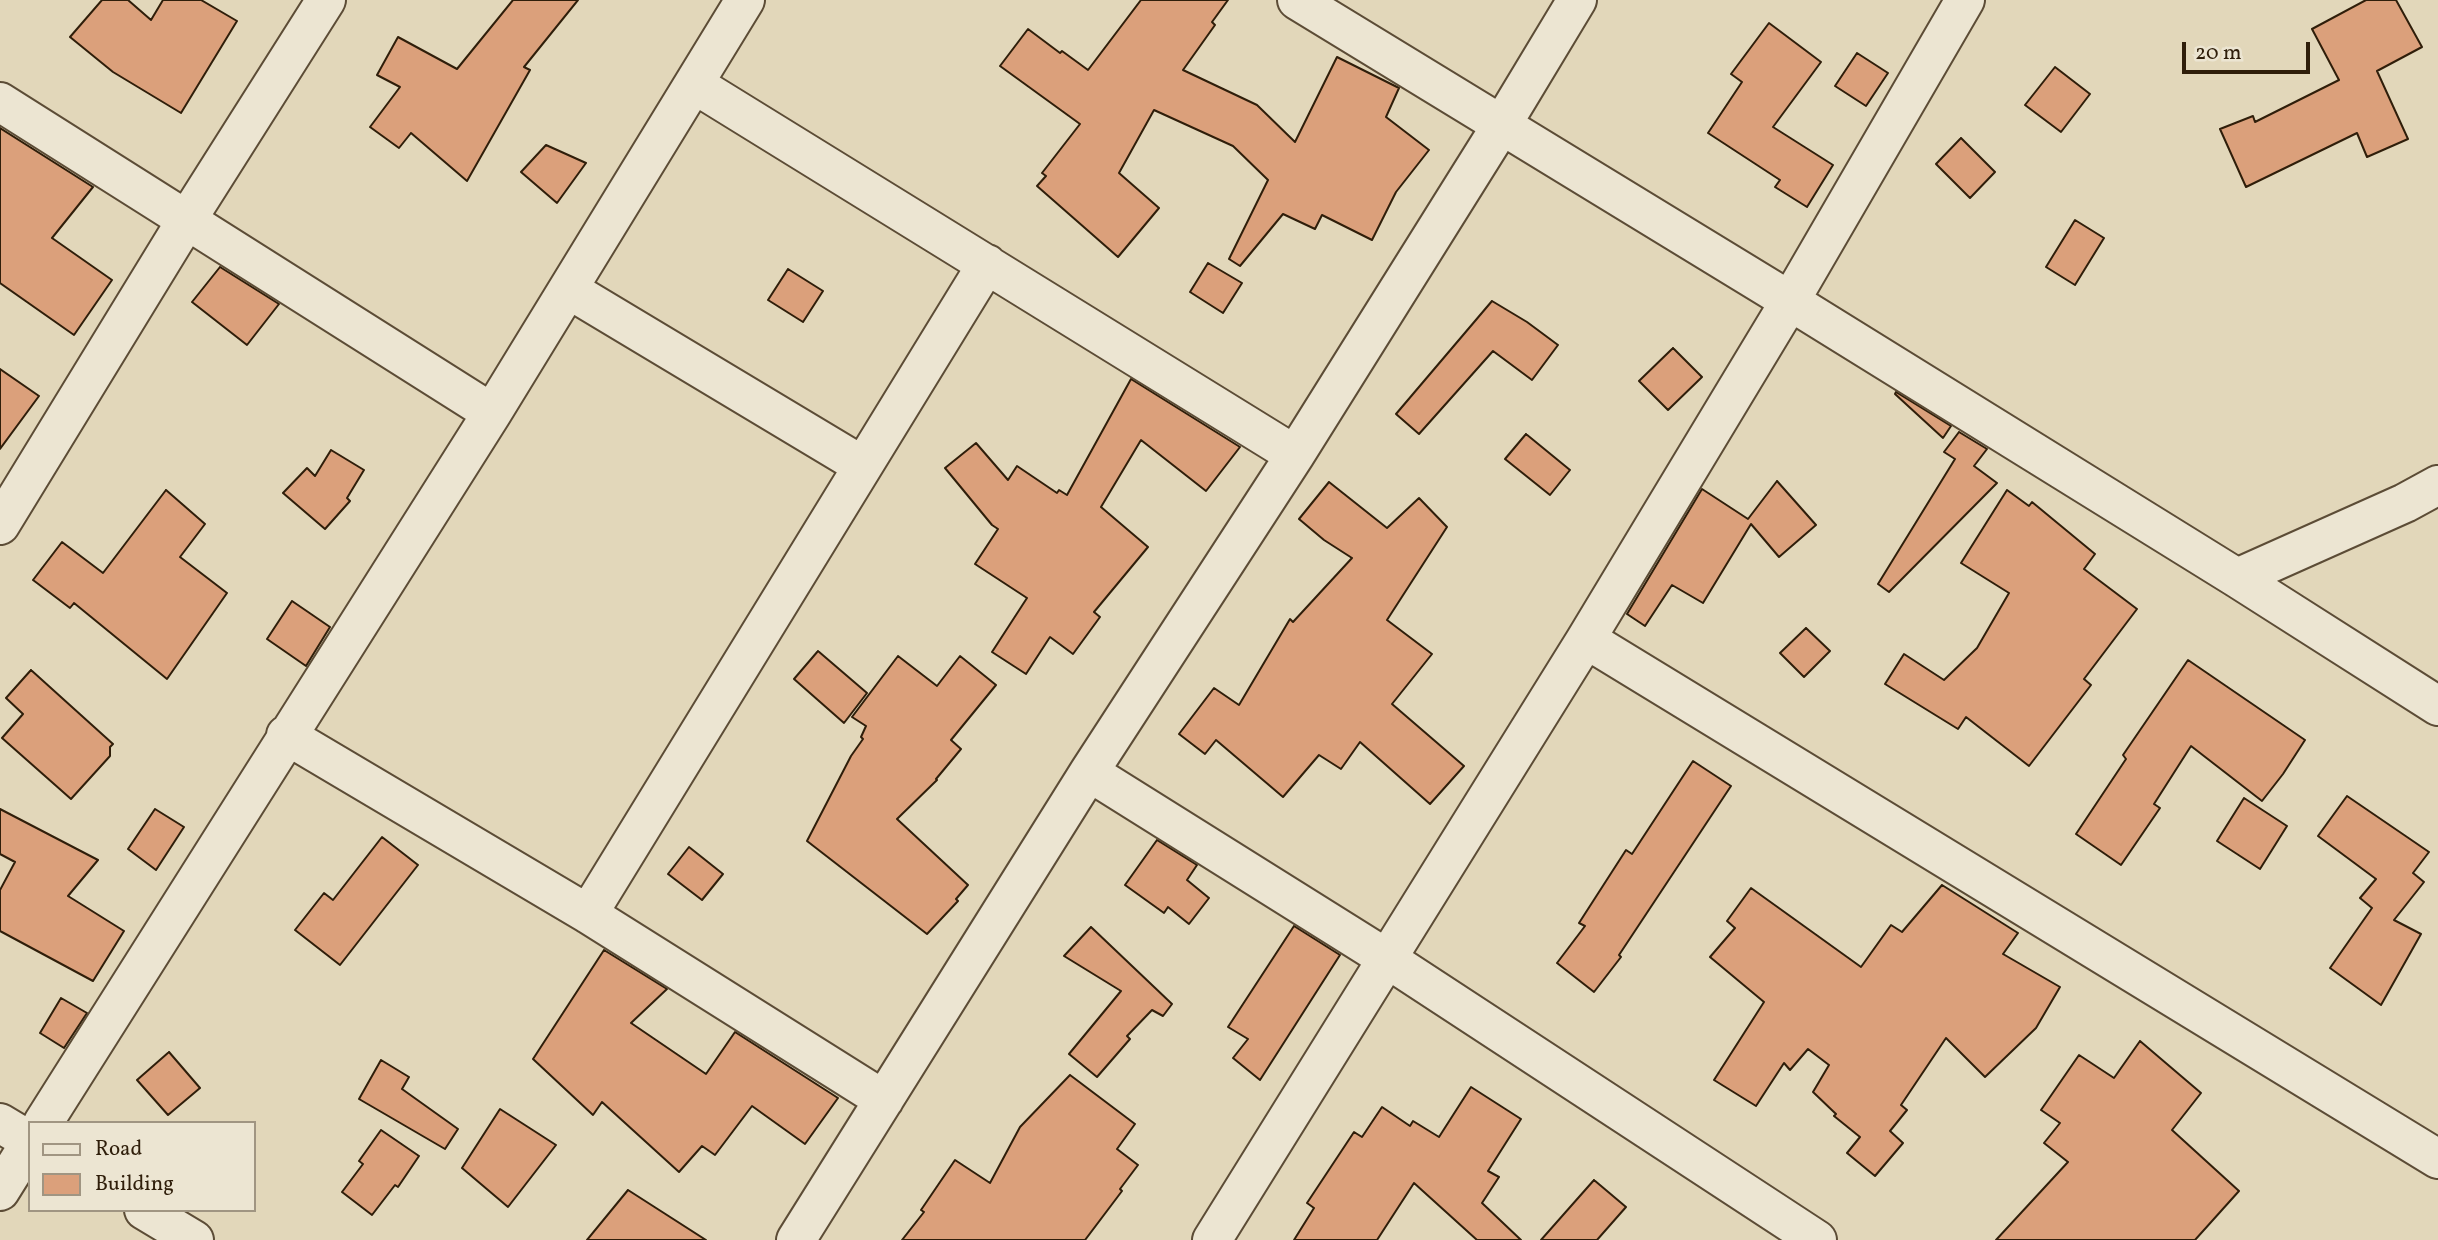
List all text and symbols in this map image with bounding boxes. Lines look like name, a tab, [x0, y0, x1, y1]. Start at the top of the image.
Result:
scale bar	[2186, 28, 2314, 72]
text: 20 m	[2195, 39, 2241, 68]
legend	[28, 1121, 256, 1212]
text: Road	[95, 1135, 142, 1164]
text: Building	[95, 1170, 174, 1199]

